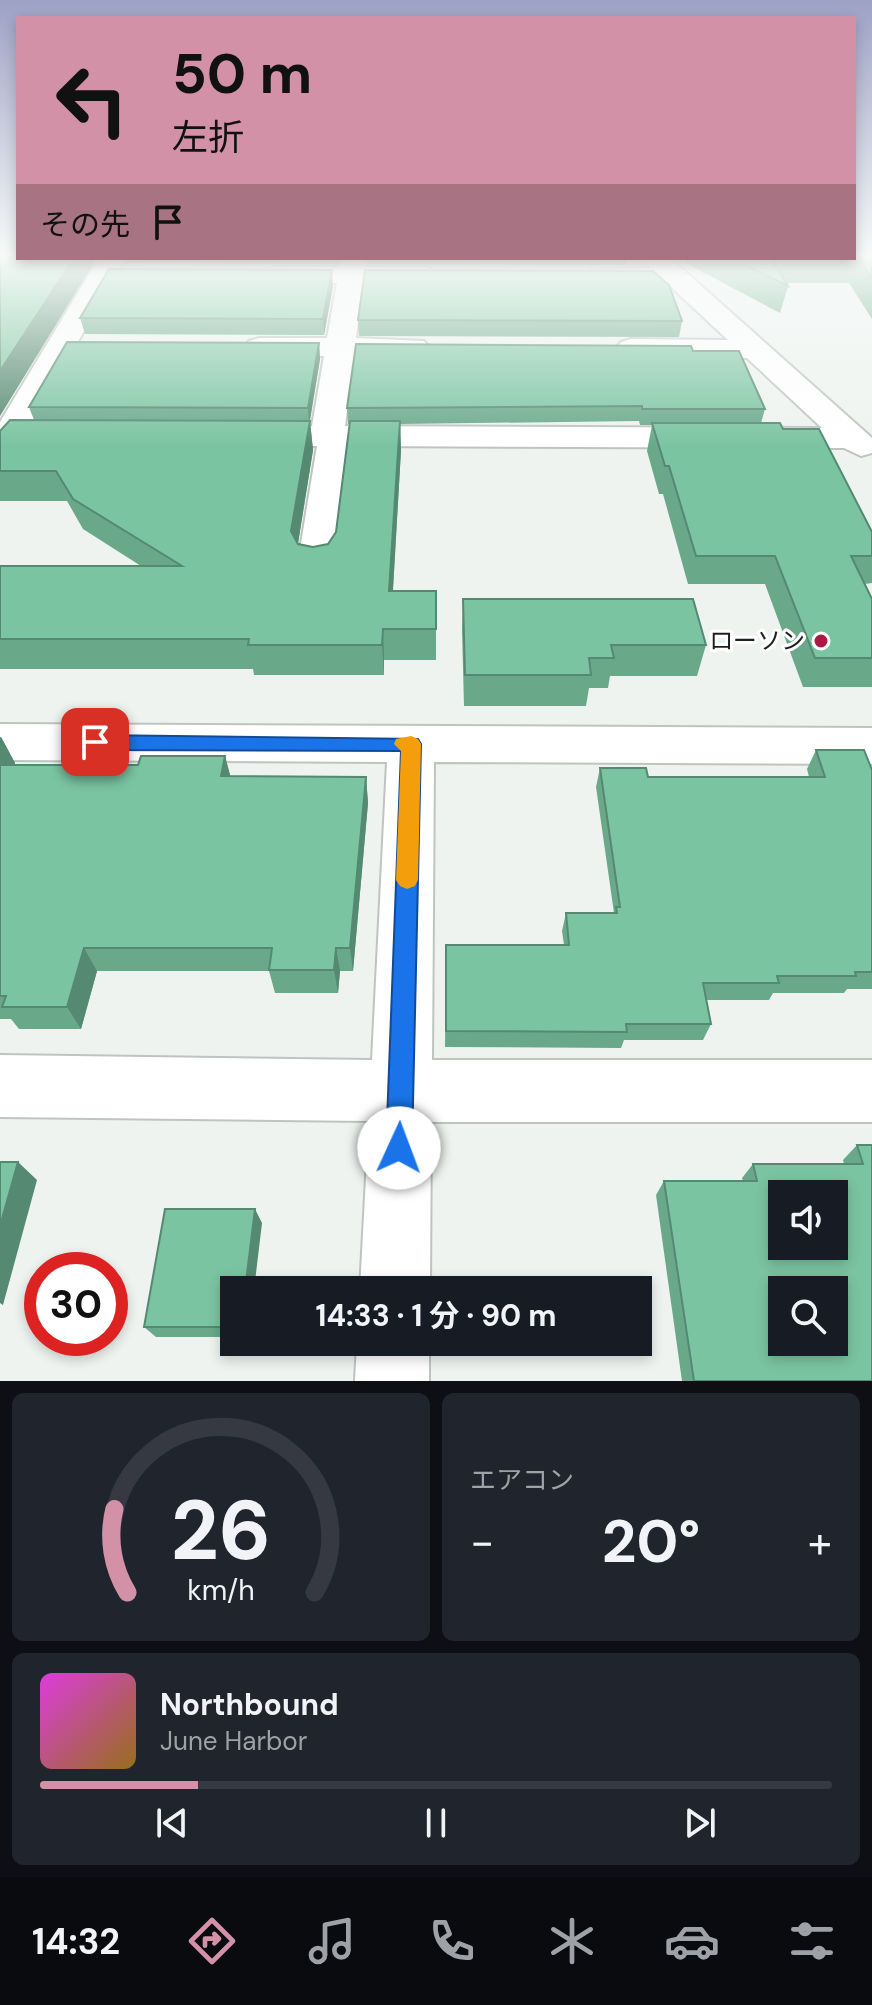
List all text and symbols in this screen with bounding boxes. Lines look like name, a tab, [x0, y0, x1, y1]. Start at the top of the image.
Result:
text: 50 m	[172, 37, 312, 110]
icon: left	[40, 48, 144, 152]
text: 左折	[172, 114, 244, 161]
icon: arrive	[146, 200, 190, 244]
text: その先	[40, 205, 130, 244]
place label: ローソン	[709, 625, 805, 656]
marker: ローソン	[812, 632, 830, 650]
pin	[61, 708, 129, 776]
icon: arrive	[73, 720, 117, 764]
position arrow	[357, 1106, 441, 1190]
map controls	[768, 1180, 848, 1356]
button: sound	[768, 1180, 848, 1260]
speed limit sign: 30	[24, 1252, 128, 1356]
button: search	[768, 1276, 848, 1356]
text: 14:33 · 1 分 · 90 m	[316, 1296, 556, 1335]
text: エアコン	[470, 1463, 574, 1497]
text: 26	[171, 1476, 271, 1585]
text: 20°	[602, 1502, 700, 1581]
text: −	[470, 1513, 494, 1571]
text: +	[808, 1513, 832, 1571]
text: km/h	[187, 1572, 255, 1609]
text: Northbound	[160, 1685, 339, 1724]
text: June Harbor	[160, 1724, 307, 1758]
icon: previous	[150, 1801, 194, 1845]
icon: pause	[414, 1801, 458, 1845]
icon: next	[678, 1801, 722, 1845]
icon: directions	[184, 1913, 240, 1969]
icon: music	[304, 1913, 360, 1969]
icon: phone	[424, 1913, 480, 1969]
icon: climate	[544, 1913, 600, 1969]
icon: car	[664, 1913, 720, 1969]
icon: filters	[784, 1913, 840, 1969]
text: 14:32	[32, 1918, 120, 1965]

